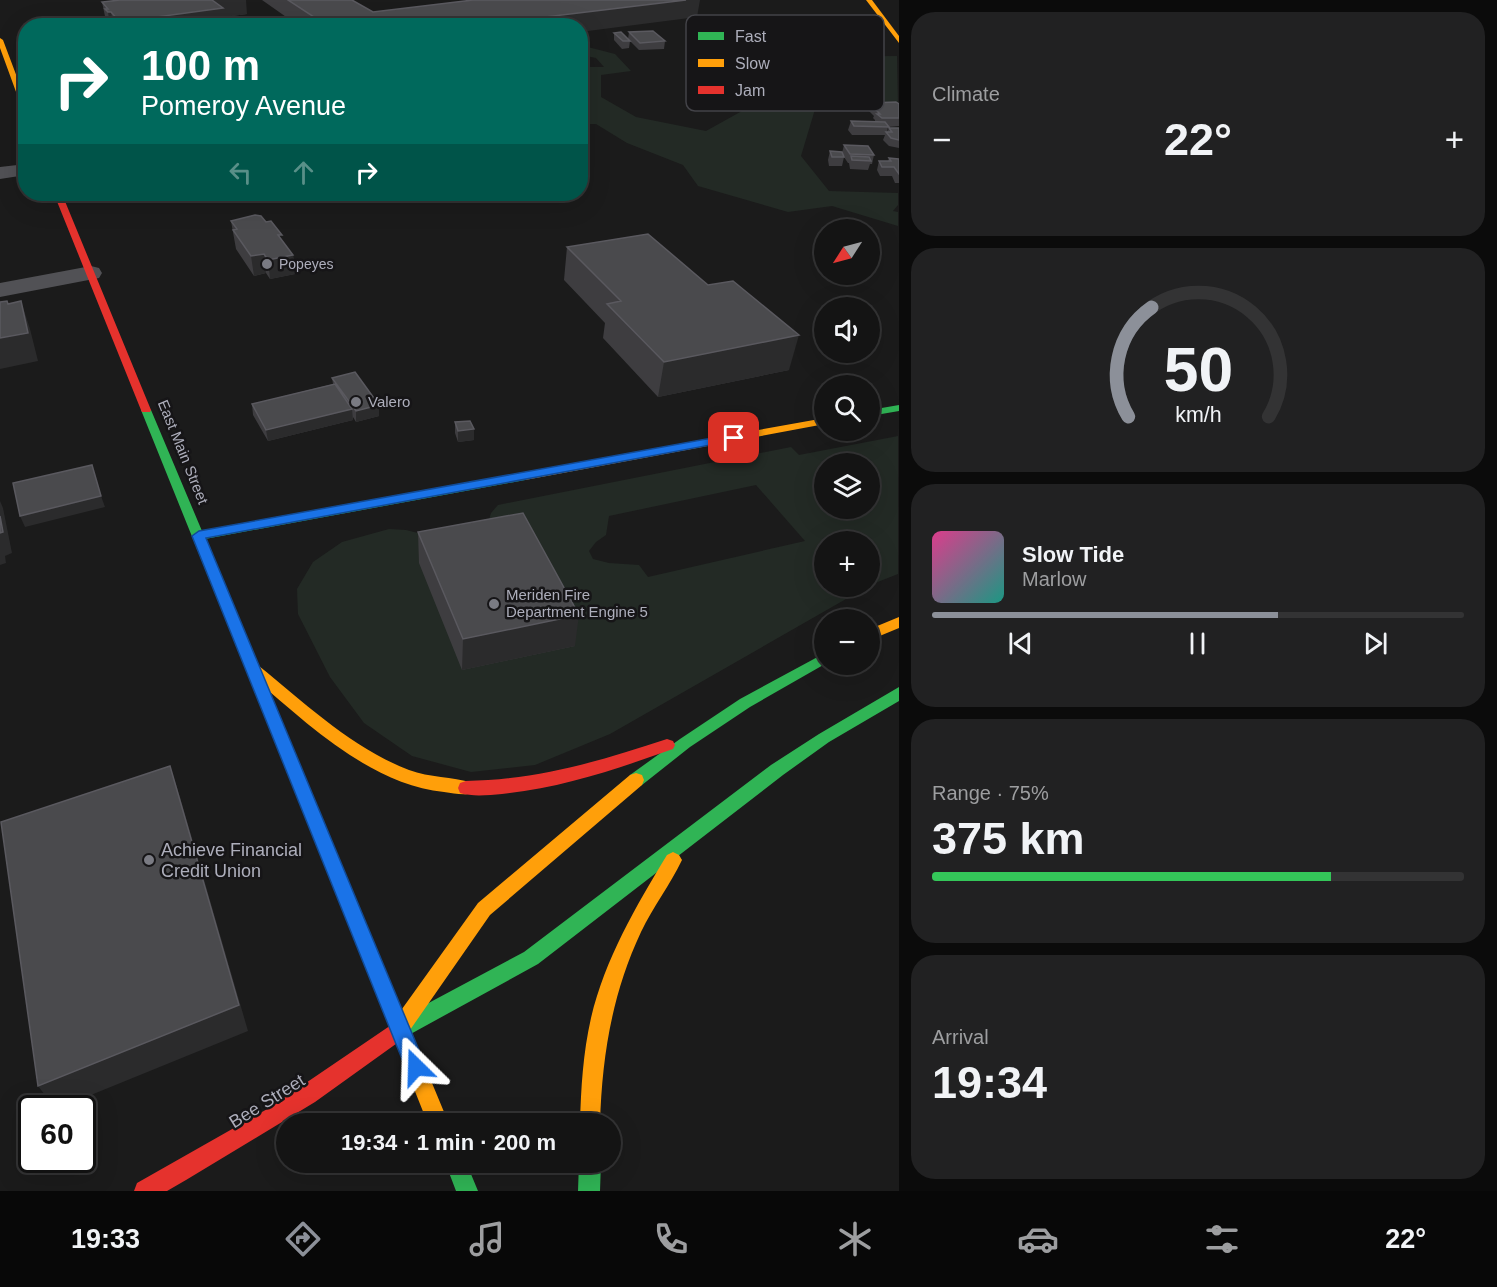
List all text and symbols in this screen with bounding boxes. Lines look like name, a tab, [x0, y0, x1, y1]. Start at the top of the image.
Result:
legend	[686, 15, 884, 111]
text: Fast	[735, 28, 767, 45]
icon: right	[42, 42, 120, 120]
text: 100 m	[141, 42, 260, 89]
text: Slow	[735, 55, 770, 72]
text: Jam	[735, 82, 765, 99]
text: Climate	[932, 83, 1000, 105]
text: Pomeroy Avenue	[141, 91, 346, 121]
text: 22°	[1164, 114, 1232, 165]
text: −	[932, 121, 951, 158]
text: +	[1445, 121, 1464, 158]
icon: left	[224, 156, 257, 189]
icon: ahead	[287, 156, 320, 189]
icon: right	[350, 156, 383, 189]
north arrow	[814, 219, 880, 285]
map controls	[814, 219, 880, 675]
place label: Popeyes	[279, 256, 333, 272]
marker: Popeyes	[260, 257, 274, 271]
button: sound	[814, 297, 880, 363]
text: 50	[1163, 335, 1233, 404]
button: search	[814, 375, 880, 441]
place label: Valero	[368, 393, 410, 410]
marker: Valero	[349, 395, 363, 409]
street label: East Main Street	[155, 397, 212, 507]
text: km/h	[1175, 403, 1221, 427]
pin	[708, 412, 759, 463]
icon: arrive	[717, 421, 750, 454]
button: layers	[814, 453, 880, 519]
button: +	[814, 531, 880, 597]
text: Slow Tide	[1022, 542, 1124, 567]
text: Marlow	[1022, 568, 1086, 590]
place label: Meriden Fire Department Engine 5	[506, 586, 648, 620]
marker: Meriden Fire Department Engine 5	[487, 597, 501, 611]
button: −	[814, 609, 880, 675]
icon: previous	[1004, 627, 1037, 660]
icon: pause	[1181, 627, 1214, 660]
icon: next	[1359, 627, 1392, 660]
text: Range · 75%	[932, 782, 1049, 804]
text: 375 km	[932, 813, 1085, 864]
place label: Achieve Financial Credit Union	[161, 840, 302, 881]
marker: Achieve Financial Credit Union	[142, 853, 156, 867]
text: Arrival	[932, 1026, 989, 1048]
position arrow	[384, 1035, 448, 1099]
text: 19:34	[932, 1057, 1047, 1108]
street label: Bee Street	[226, 1070, 308, 1132]
speed limit sign: 60	[18, 1095, 96, 1173]
text: 19:34 · 1 min · 200 m	[341, 1130, 556, 1155]
icon: directions	[282, 1218, 324, 1260]
icon: music	[466, 1218, 508, 1260]
icon: phone	[650, 1218, 692, 1260]
icon: climate	[834, 1218, 876, 1260]
icon: car	[1017, 1218, 1059, 1260]
icon: filters	[1201, 1218, 1243, 1260]
text: 19:33	[71, 1224, 140, 1254]
text: 22°	[1385, 1224, 1426, 1254]

